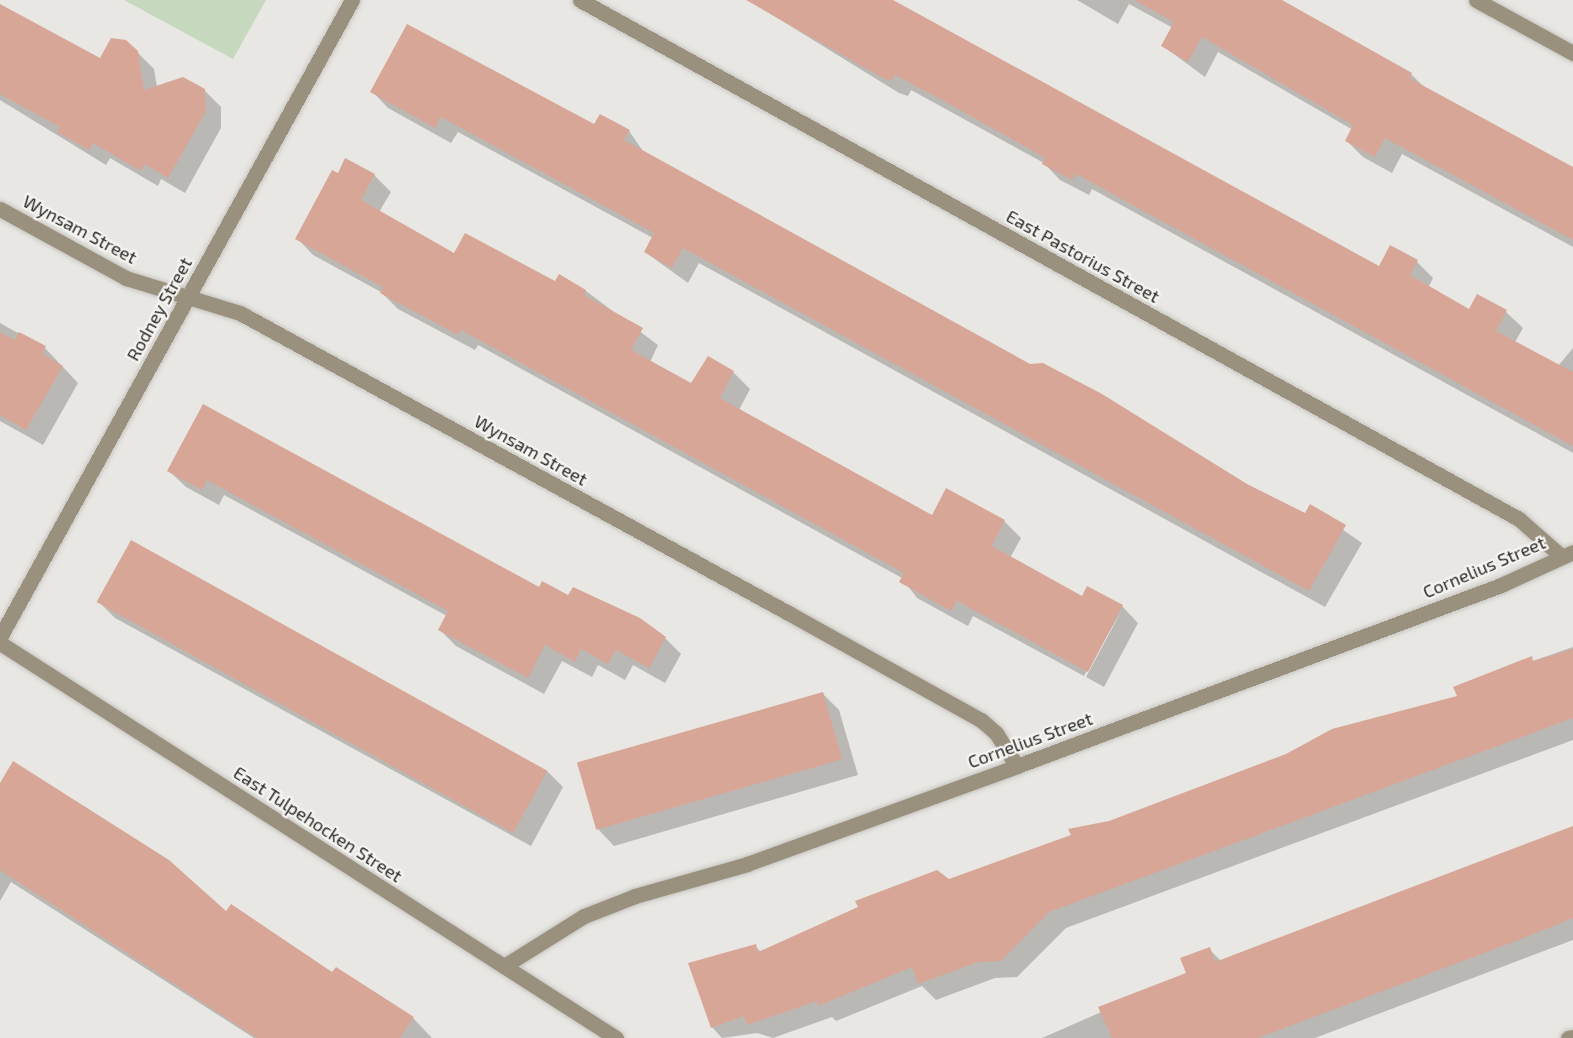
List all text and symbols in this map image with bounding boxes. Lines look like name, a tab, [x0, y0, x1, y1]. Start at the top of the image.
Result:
street label: Wynsam Street	[19, 190, 141, 268]
street label: East Pastorius Street	[1003, 205, 1163, 307]
street label: Rodney Street	[122, 253, 196, 365]
street label: Wynsam Street	[471, 410, 591, 490]
street label: Cornelius Street	[1419, 531, 1549, 603]
street label: Cornelius Street	[965, 707, 1095, 773]
street label: East Tulpehocken Street	[229, 761, 407, 887]

